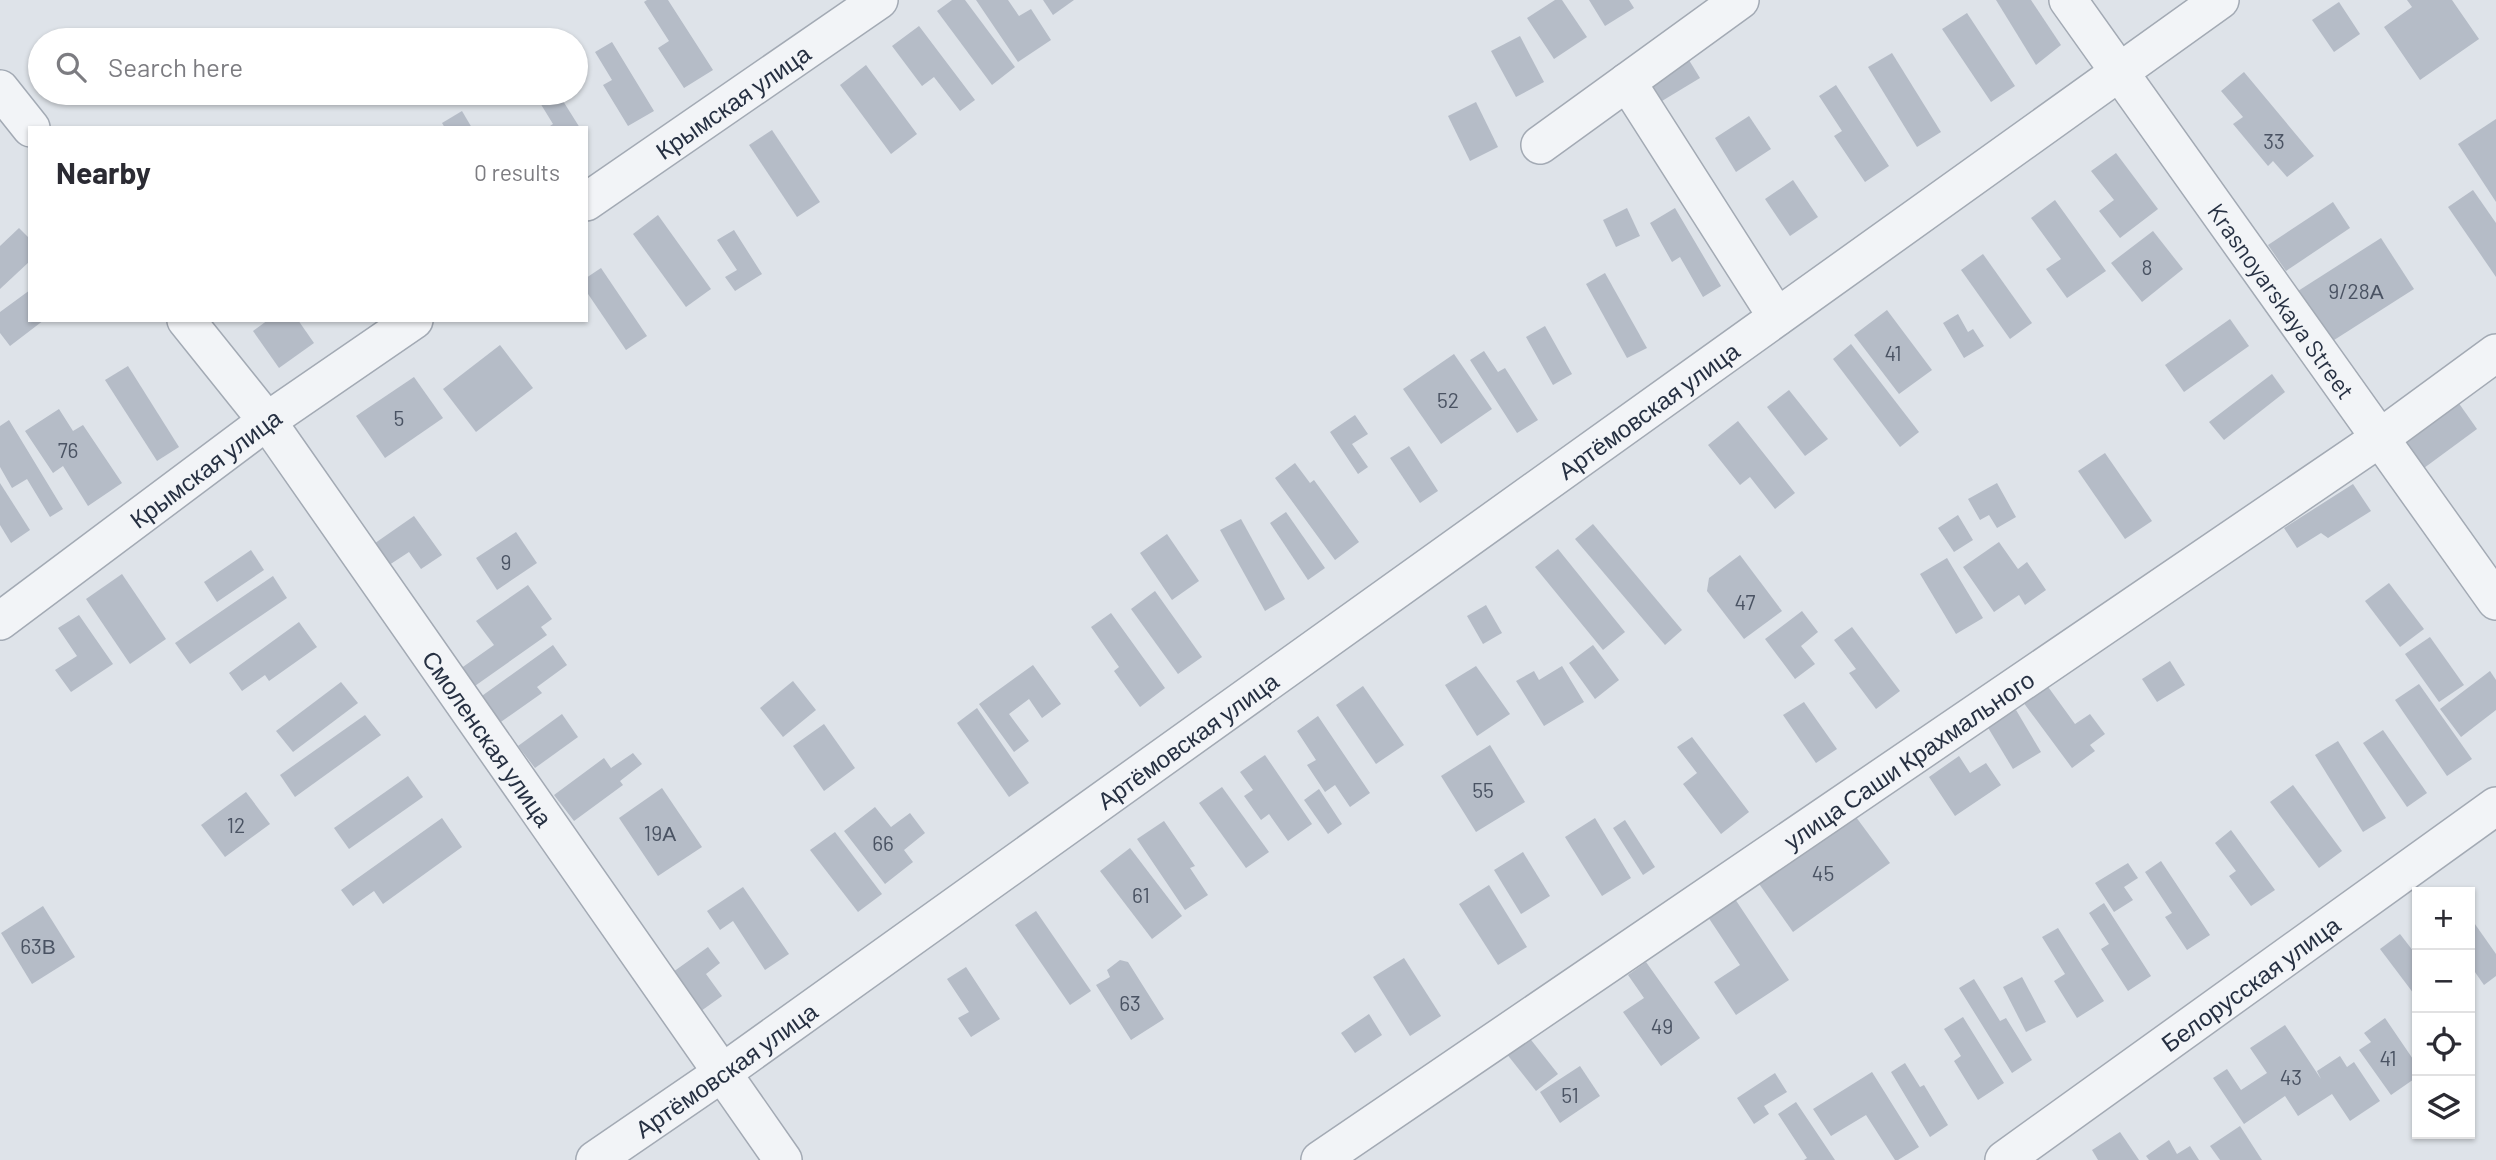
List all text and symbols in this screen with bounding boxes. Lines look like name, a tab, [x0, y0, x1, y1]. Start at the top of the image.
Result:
search box	[28, 28, 588, 105]
street label: Крымская улица	[650, 37, 816, 164]
icon: search	[52, 48, 90, 86]
text: Search here	[108, 51, 243, 82]
house number: 33	[2263, 128, 2285, 153]
text: Nearby	[56, 154, 151, 190]
text: 0 results	[474, 158, 560, 186]
street label: Krasnoyarskaya Street	[2203, 197, 2362, 404]
house number: 8	[2142, 254, 2152, 279]
house number: 9/28А	[2328, 278, 2384, 303]
street label: Артёмовская улица	[1552, 335, 1745, 484]
house number: 41	[1885, 340, 1902, 365]
house number: 52	[1437, 387, 1459, 412]
street label: Крымская улица	[124, 401, 287, 533]
house number: 5	[394, 405, 404, 430]
house number: 76	[58, 437, 78, 462]
house number: 9	[501, 549, 511, 574]
house number: 47	[1735, 589, 1756, 614]
street label: Смоленская улица	[417, 645, 560, 832]
street label: улица Саши Крахмального	[1778, 664, 2039, 855]
street label: Артёмовская улица	[1091, 665, 1284, 814]
house number: 55	[1472, 777, 1494, 802]
house number: 12	[227, 812, 245, 837]
house number: 19А	[644, 820, 676, 845]
house number: 66	[872, 830, 894, 855]
house number: 45	[1812, 860, 1834, 885]
house number: 61	[1132, 882, 1150, 907]
map controls	[2412, 887, 2475, 1139]
button: +	[2412, 887, 2475, 950]
street label: Белорусская улица	[2155, 909, 2345, 1057]
house number: 63В	[20, 933, 56, 958]
button: −	[2412, 950, 2475, 1013]
house number: 63	[1119, 990, 1141, 1015]
street label: Артёмовская улица	[629, 995, 823, 1143]
house number: 49	[1651, 1013, 1673, 1038]
button: locate	[2412, 1013, 2475, 1076]
house number: 41	[2380, 1045, 2397, 1070]
house number: 43	[2280, 1064, 2302, 1089]
button: layers	[2412, 1076, 2475, 1139]
house number: 51	[1561, 1082, 1579, 1107]

